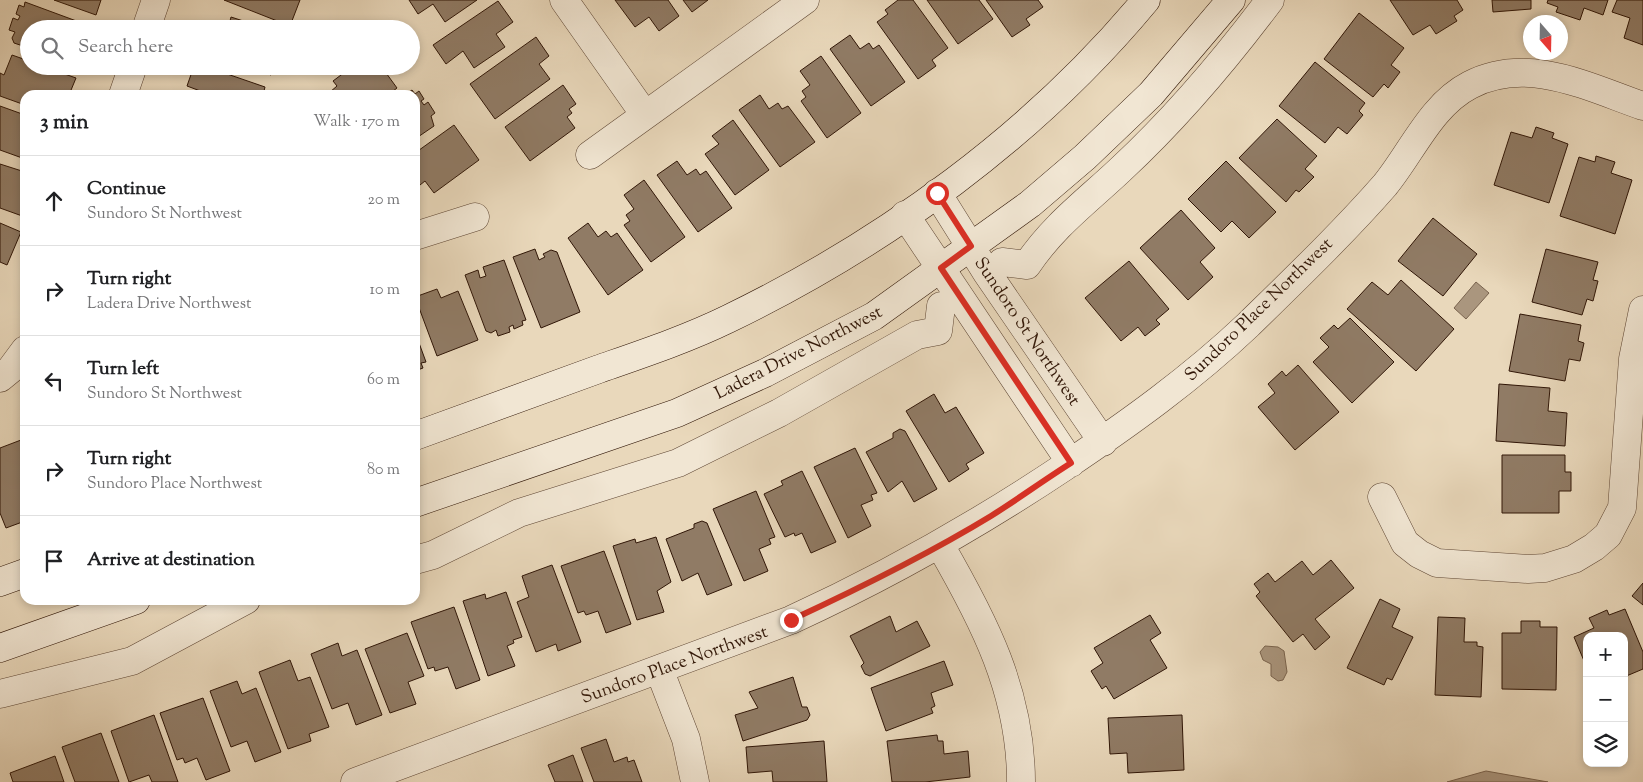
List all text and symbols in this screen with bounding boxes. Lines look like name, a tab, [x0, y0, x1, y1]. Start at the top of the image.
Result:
north arrow	[1523, 15, 1568, 60]
search box	[20, 20, 420, 75]
icon: search	[38, 34, 66, 62]
text: Search here	[78, 34, 173, 61]
text: 3 min	[40, 108, 89, 138]
text: Walk · 170 m	[313, 111, 400, 134]
text: Continue	[87, 176, 166, 203]
route start	[926, 182, 949, 205]
icon: ahead	[40, 187, 68, 215]
text: 20 m	[367, 189, 400, 212]
text: Sundoro St Northwest	[87, 203, 242, 226]
street label: Sundoro Place Northwest	[1179, 233, 1339, 388]
street label: Sundoro St Northwest	[967, 253, 1086, 412]
text: Turn right	[87, 266, 171, 293]
icon: right	[40, 277, 68, 305]
text: 10 m	[370, 279, 400, 302]
text: Ladera Drive Northwest	[87, 293, 252, 316]
street label: Ladera Drive Northwest	[711, 300, 887, 407]
text: Turn left	[87, 356, 159, 383]
icon: left	[40, 367, 68, 395]
text: 60 m	[367, 369, 400, 392]
text: Sundoro St Northwest	[87, 383, 242, 406]
text: Turn right	[87, 446, 171, 473]
icon: right	[40, 457, 68, 485]
text: 80 m	[367, 459, 400, 482]
text: Sundoro Place Northwest	[87, 473, 262, 496]
icon: arrive	[40, 547, 68, 575]
text: Arrive at destination	[87, 547, 255, 574]
route end	[780, 609, 803, 632]
street label: Sundoro Place Northwest	[578, 620, 772, 712]
map controls	[1583, 632, 1628, 767]
button: +	[1583, 632, 1628, 677]
button: −	[1583, 677, 1628, 722]
button: layers	[1583, 722, 1628, 767]

